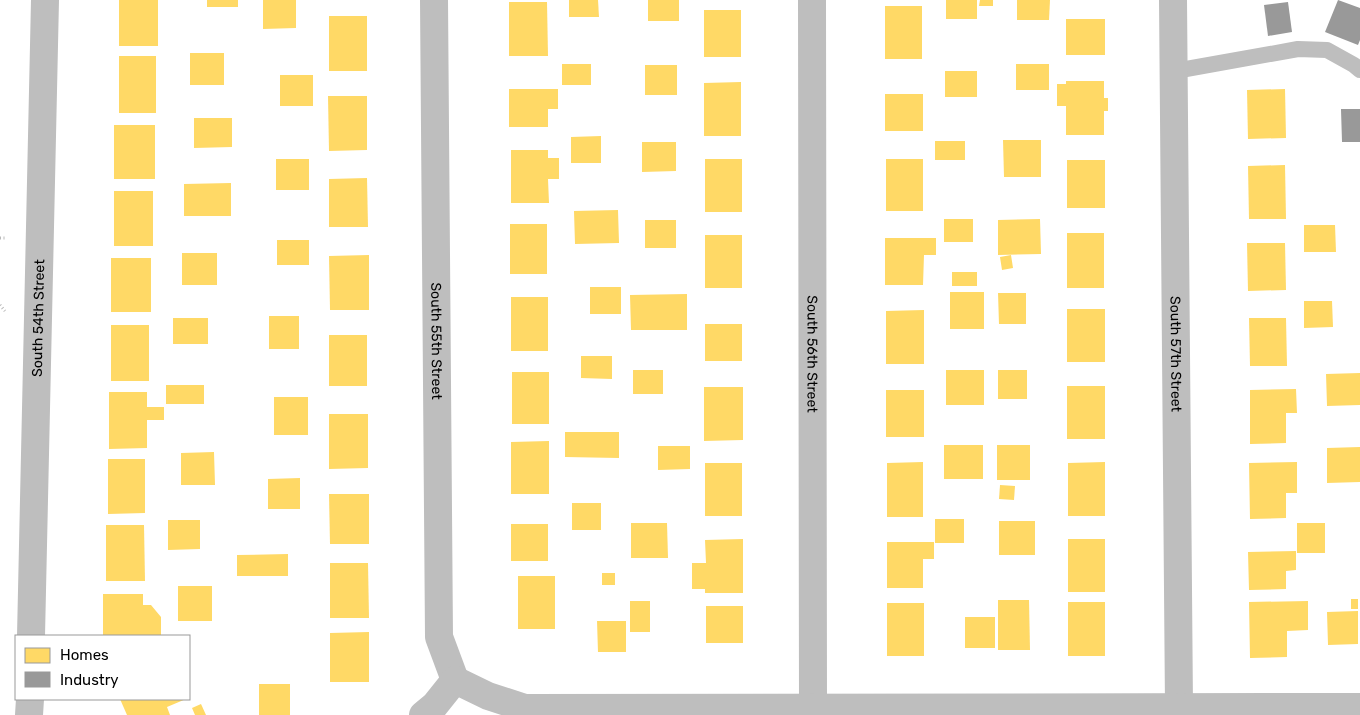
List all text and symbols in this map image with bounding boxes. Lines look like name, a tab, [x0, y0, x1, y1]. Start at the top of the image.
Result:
street label: South 54th Street	[29, 259, 48, 377]
street label: South 55th Street	[427, 282, 445, 400]
street label: South 56th Street	[803, 295, 821, 413]
street label: South 57th Street	[1167, 296, 1185, 413]
legend	[15, 635, 190, 700]
text: Homes	[60, 646, 109, 664]
text: Industry	[60, 671, 119, 689]

